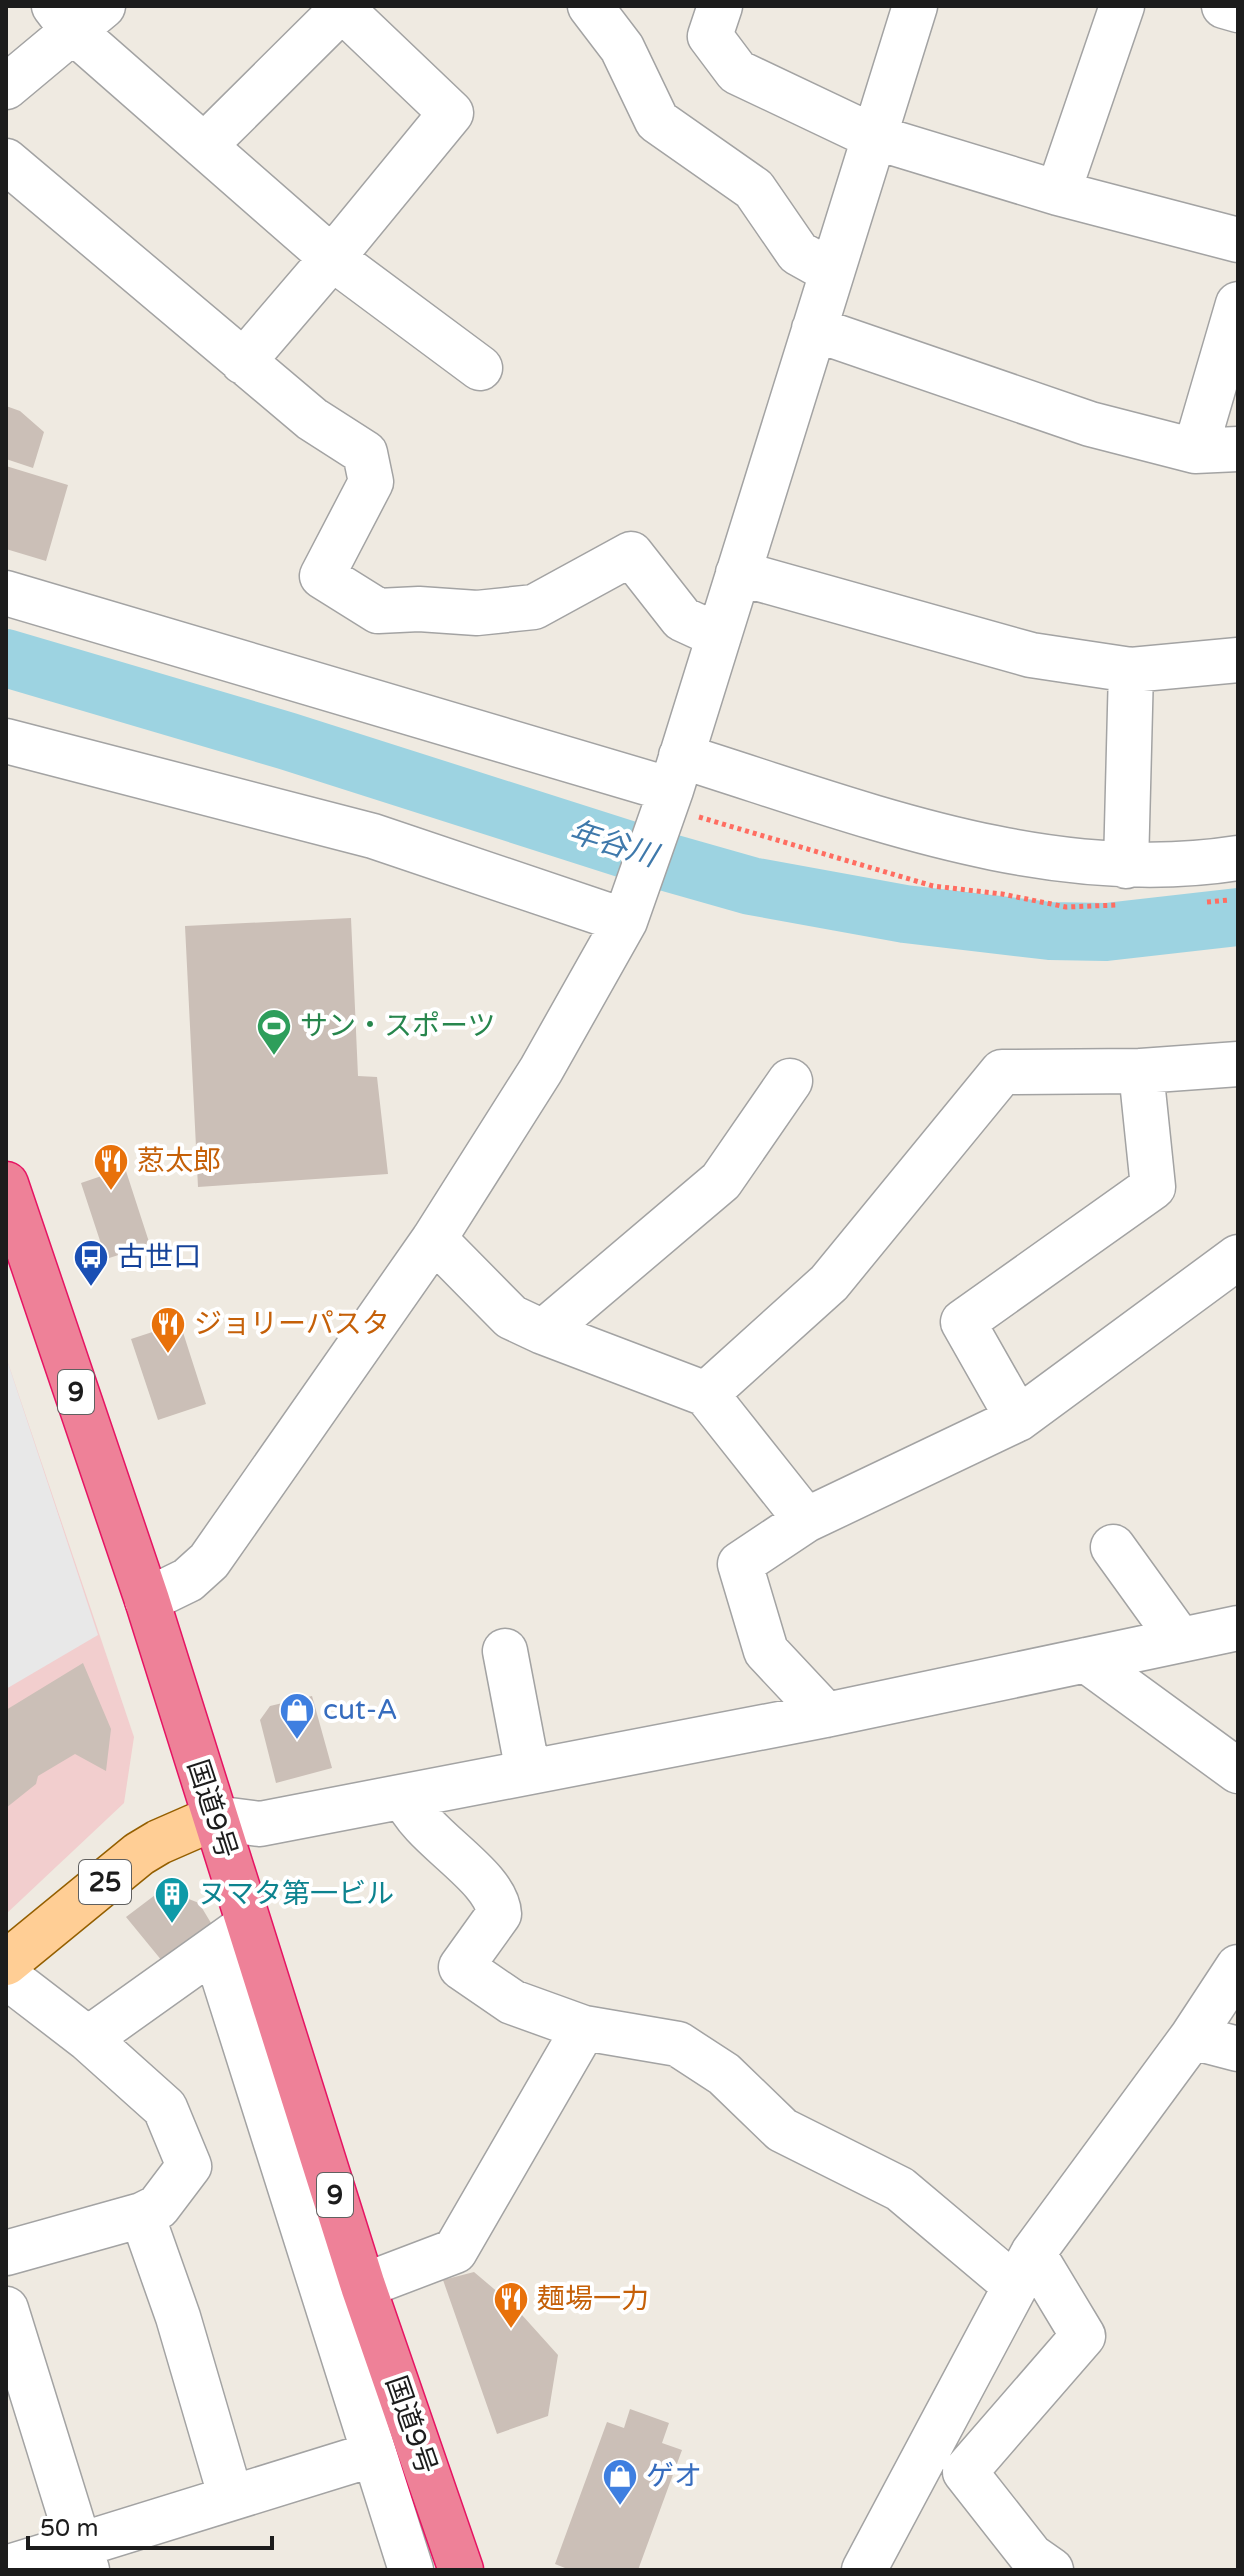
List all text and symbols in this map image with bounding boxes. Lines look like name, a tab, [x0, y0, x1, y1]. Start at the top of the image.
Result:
water label: 年谷川	[565, 813, 664, 876]
sports icon: サン・スポーツ	[255, 1007, 293, 1057]
place label: サン・スポーツ	[300, 1009, 495, 1043]
restaurant icon: 荵太郎	[92, 1142, 130, 1192]
place label: 荵太郎	[137, 1144, 221, 1178]
bus stop icon: 古世口	[72, 1238, 110, 1288]
place label: 古世口	[117, 1240, 201, 1274]
restaurant icon: ジョリーパスタ	[149, 1305, 187, 1355]
place label: ジョリーパスタ	[194, 1307, 390, 1341]
road number: 9	[58, 1370, 94, 1414]
shop icon: cut-A	[278, 1691, 316, 1741]
place label: cut-A	[323, 1693, 398, 1727]
street label: 国道9号	[180, 1755, 244, 1863]
road number: 25	[79, 1860, 131, 1904]
building icon: ヌマタ第一ビル	[153, 1875, 191, 1925]
place label: ヌマタ第一ビル	[198, 1877, 394, 1911]
road number: 9	[317, 2173, 353, 2217]
restaurant icon: 麺場一力	[492, 2280, 530, 2330]
place label: 麺場一力	[537, 2282, 649, 2316]
street label: 国道9号	[378, 2371, 444, 2479]
shop icon: ゲオ	[601, 2457, 639, 2507]
place label: ゲオ	[646, 2459, 702, 2493]
scale bar	[28, 2500, 272, 2550]
text: 50 m	[40, 2514, 98, 2543]

